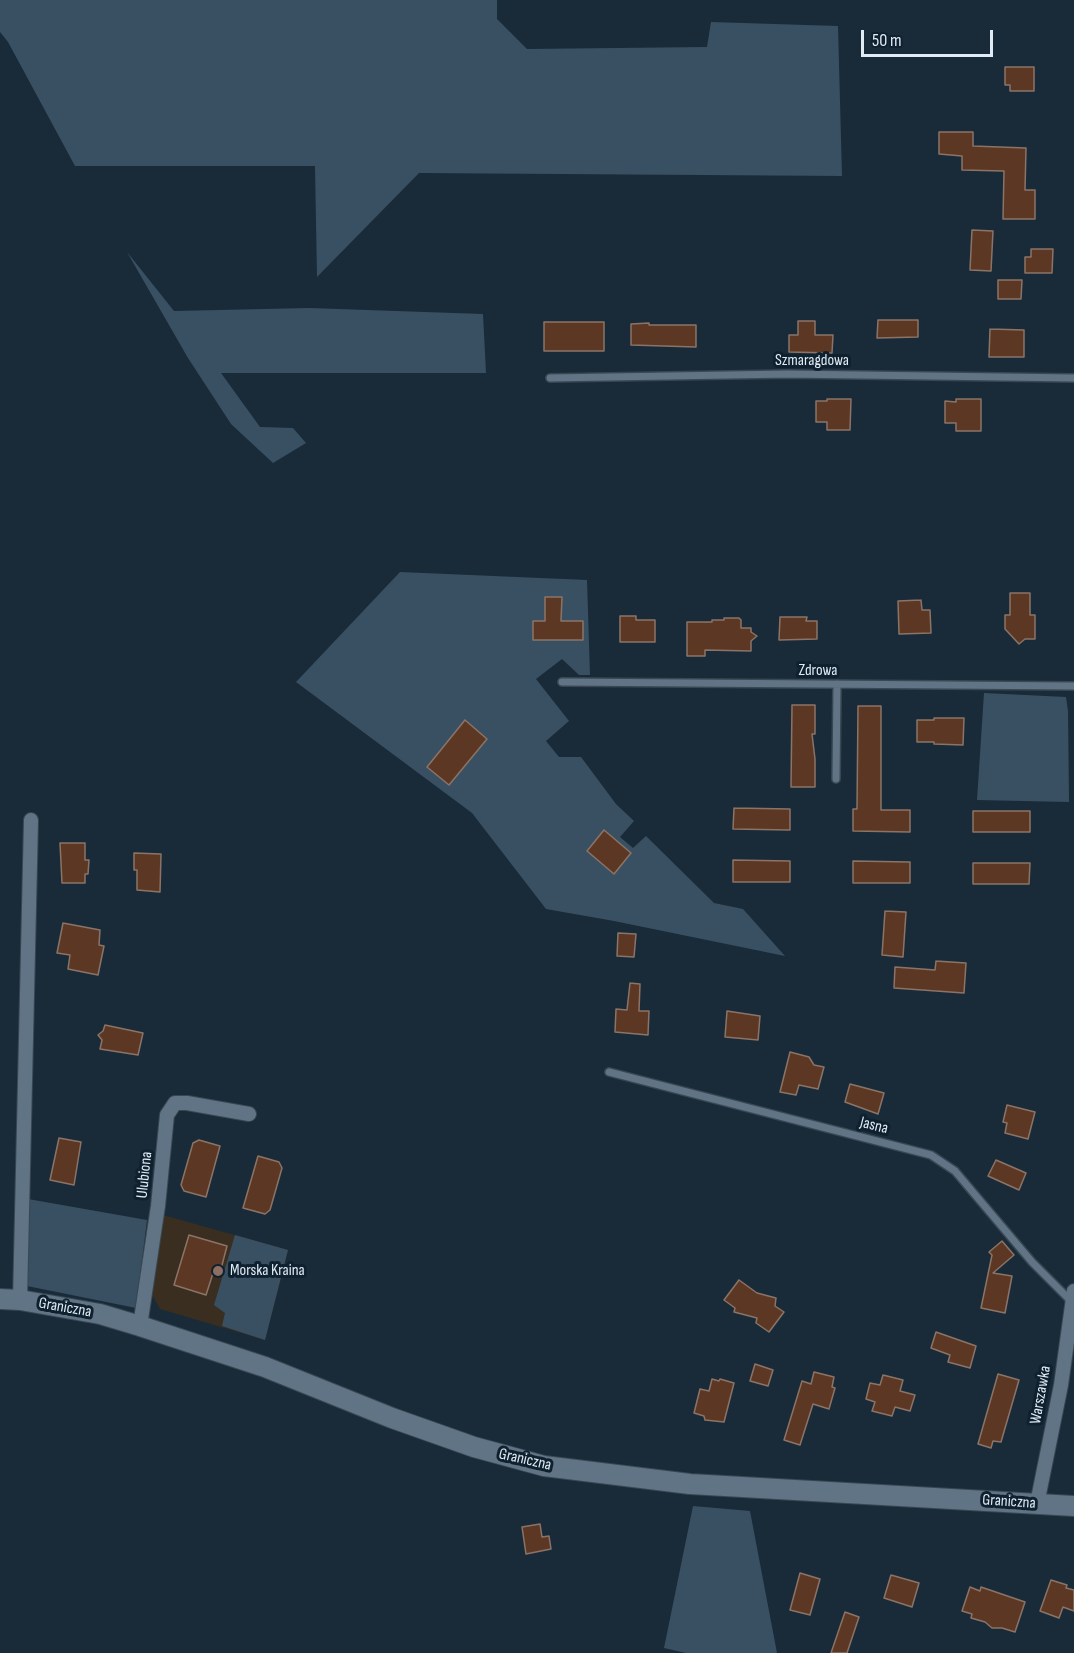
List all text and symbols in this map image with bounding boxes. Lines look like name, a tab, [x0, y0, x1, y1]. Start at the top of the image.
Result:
scale bar	[864, 18, 996, 56]
text: 50 m	[872, 30, 902, 51]
street label: Szmaragdowa	[775, 351, 849, 371]
street label: Zdrowa	[799, 661, 837, 681]
street label: Jasna	[858, 1113, 890, 1139]
street label: Ulubiona	[133, 1151, 157, 1199]
place label: Morska Kraina	[230, 1261, 305, 1281]
marker: Morska Kraina	[211, 1264, 225, 1278]
street label: Graniczna	[37, 1294, 93, 1322]
street label: Warszawka	[1026, 1364, 1056, 1426]
street label: Graniczna	[497, 1445, 553, 1475]
street label: Graniczna	[982, 1491, 1036, 1513]

